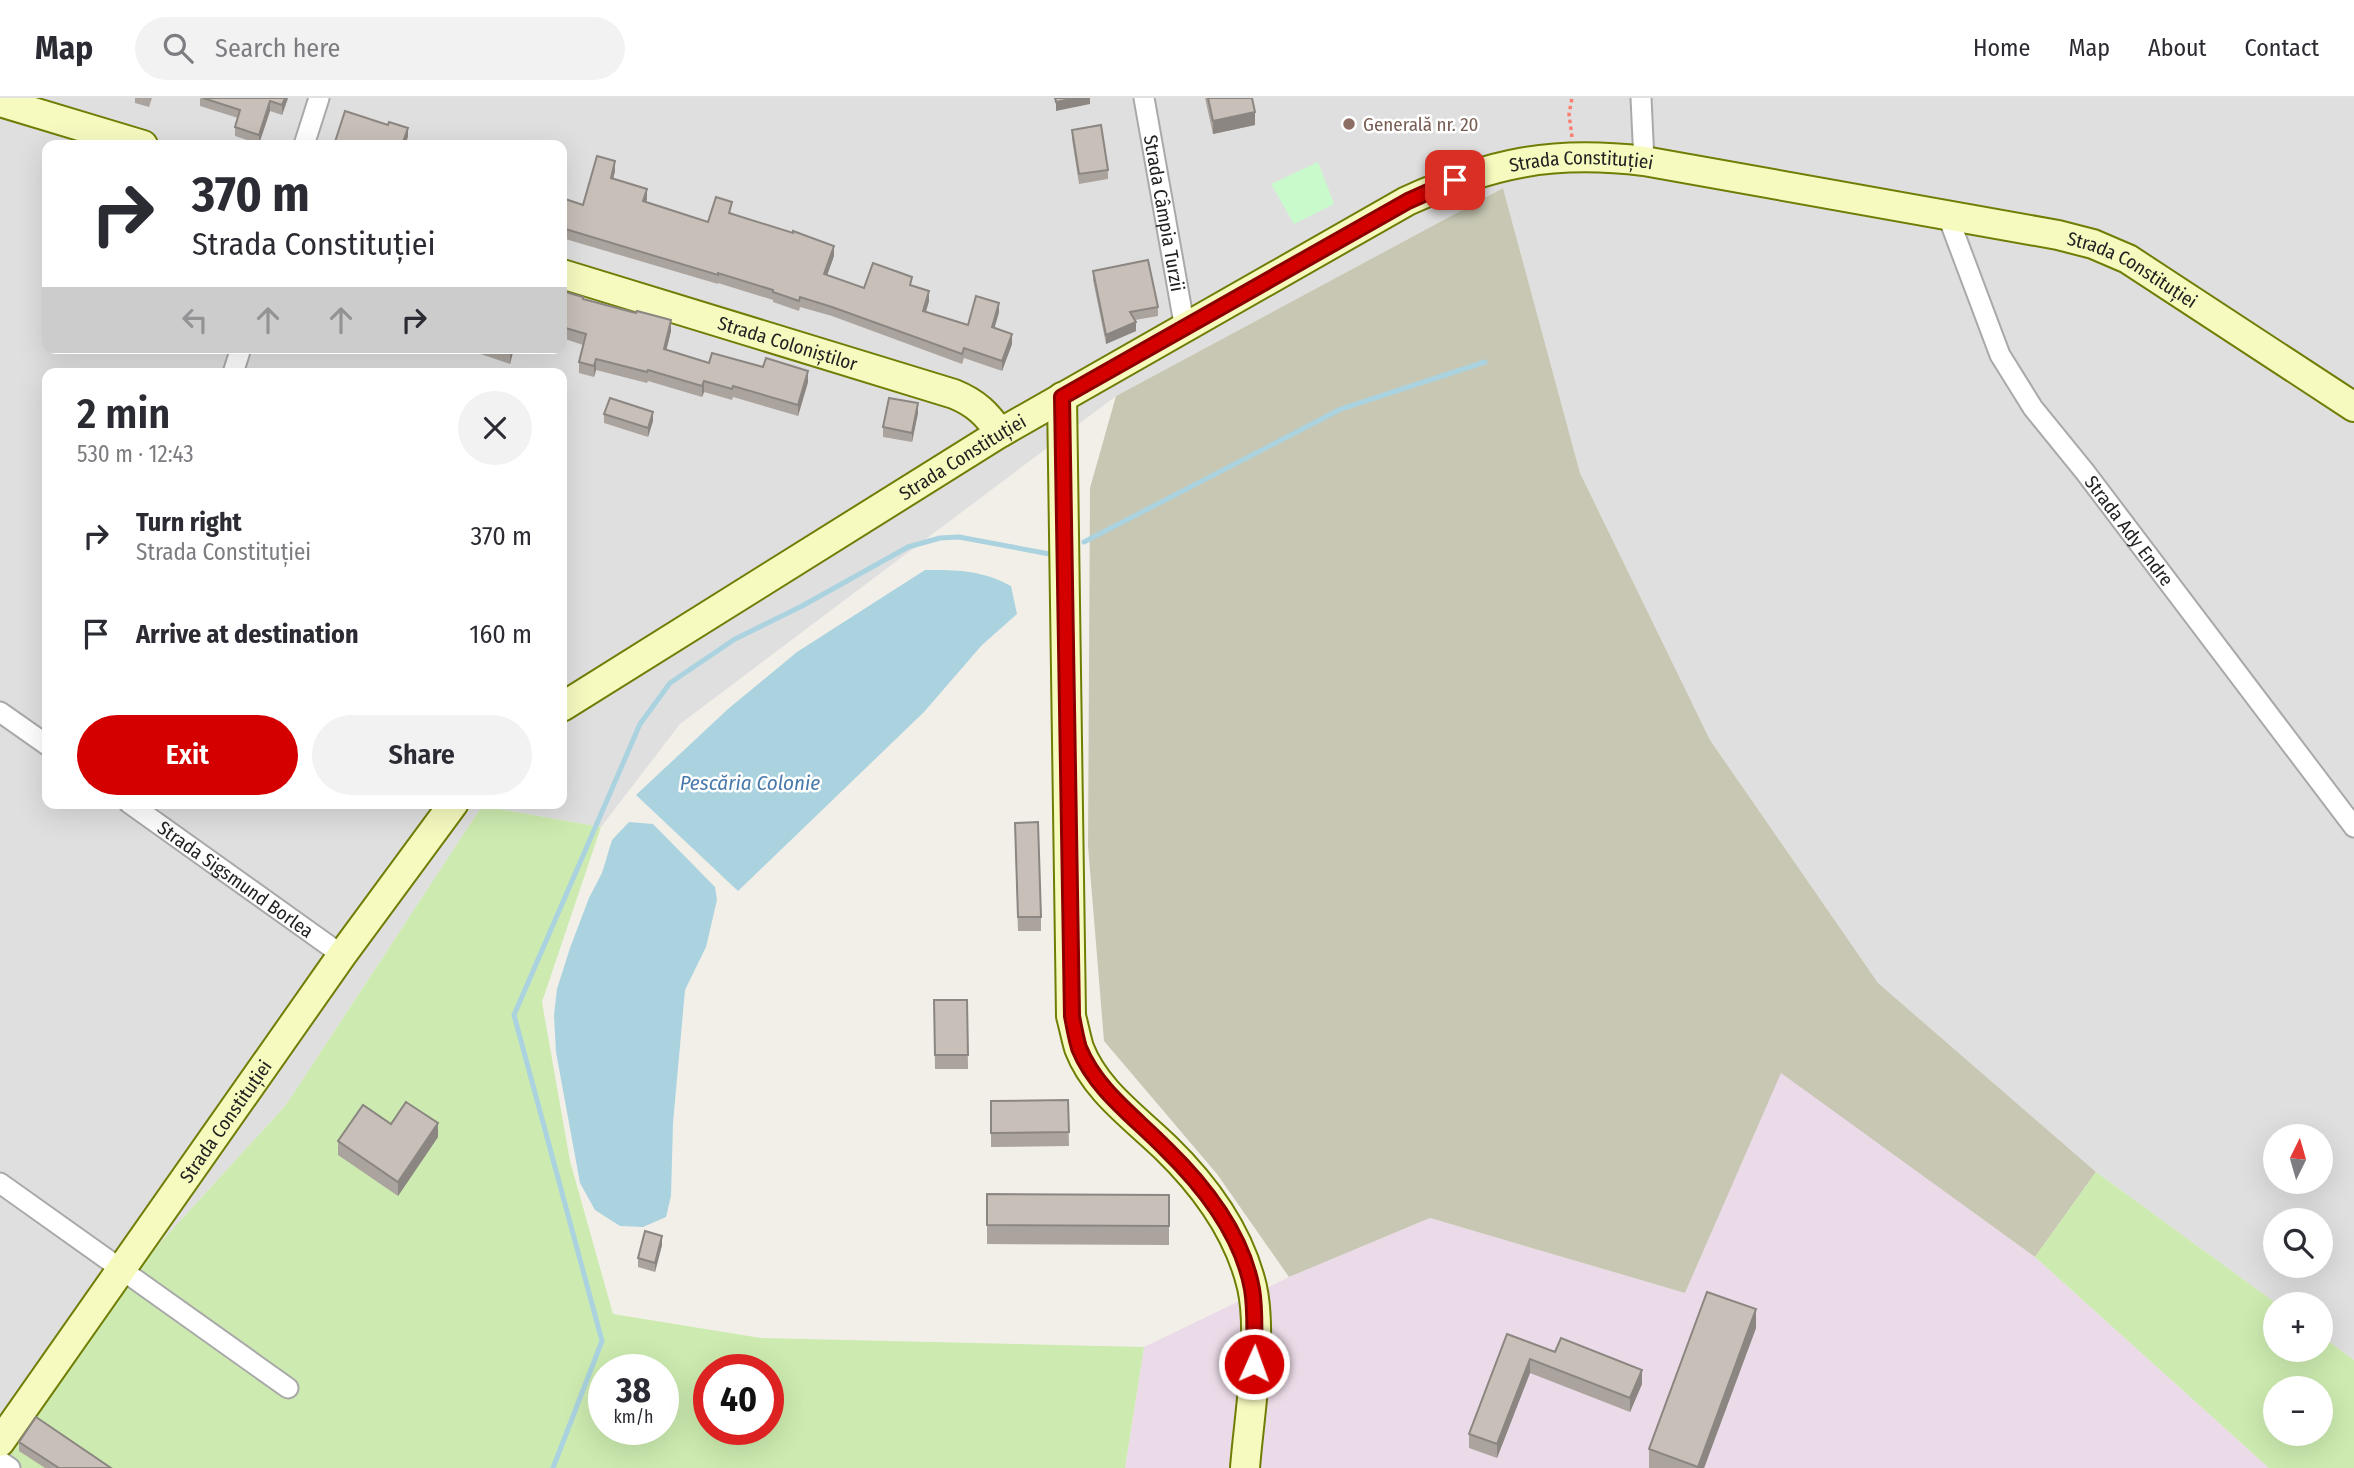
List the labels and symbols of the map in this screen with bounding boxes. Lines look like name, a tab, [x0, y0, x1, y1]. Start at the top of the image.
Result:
place label: Generală nr. 20	[1363, 113, 1478, 136]
marker: Generală nr. 20	[1341, 116, 1357, 132]
street label: Strada Câmpia Turzii	[1139, 133, 1190, 293]
street label: Strada Constituției	[1507, 146, 1655, 176]
pin	[1425, 150, 1485, 210]
street label: Strada Constituției	[2065, 226, 2202, 313]
street label: Strada Coloniștilor	[715, 311, 861, 375]
street label: Strada Constituției	[895, 409, 1030, 505]
street label: Strada Ady Endre	[2080, 471, 2179, 590]
water label: Pescăria Colonie	[680, 770, 820, 796]
street label: Strada Sigsmund Borlea	[153, 816, 318, 942]
street label: Strada Constituției	[174, 1055, 276, 1187]
north arrow	[2263, 1124, 2333, 1194]
position arrow	[1217, 1327, 1291, 1401]
speed limit sign: 40	[693, 1354, 784, 1445]

